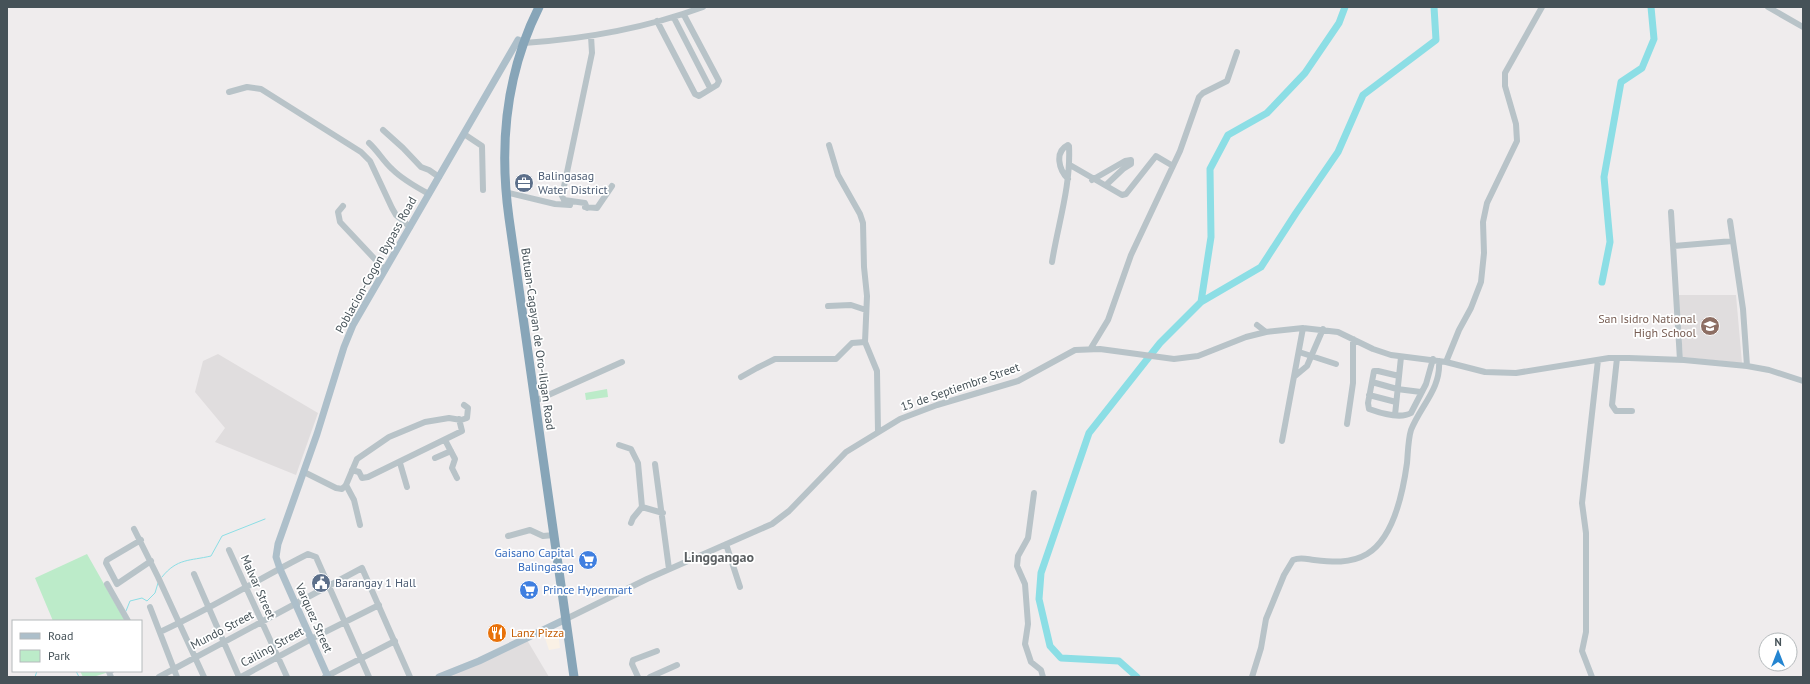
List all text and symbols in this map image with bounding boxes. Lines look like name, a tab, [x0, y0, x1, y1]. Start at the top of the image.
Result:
place label: Balingasag Water District	[538, 168, 608, 197]
office icon: Balingasag Water District	[513, 172, 535, 194]
street label: Poblacion-Cogon Bypass Road	[332, 194, 419, 336]
street label: Butuan-Cagayan de Oro-Iligan Road	[518, 247, 559, 431]
place label: San Isidro National High School	[1598, 311, 1696, 340]
school or university icon: San Isidro National High School	[1699, 315, 1721, 337]
street label: 15 de Septiembre Street	[898, 359, 1021, 414]
place label: Gaisano Capital Balingasag	[494, 545, 574, 574]
district label: Linggangao	[684, 548, 755, 566]
supermarket icon: Gaisano Capital Balingasag	[577, 549, 599, 571]
street label: Malvar Street	[238, 552, 279, 621]
public building icon: Barangay 1 Hall	[310, 572, 332, 594]
place label: Barangay 1 Hall	[335, 575, 417, 590]
supermarket icon: Prince Hypermart	[518, 579, 540, 601]
street label: Varquez Street	[292, 580, 336, 655]
place label: Prince Hypermart	[543, 582, 632, 597]
street label: Mundo Street	[188, 607, 256, 652]
legend	[12, 620, 142, 672]
restaurant icon: Lanz Pizza	[486, 622, 508, 644]
street label: Cailing Street	[238, 623, 306, 670]
place label: Lanz Pizza	[511, 625, 564, 640]
text: Road	[48, 628, 73, 643]
north arrow	[1758, 632, 1798, 672]
text: N	[1774, 635, 1782, 649]
text: Park	[48, 648, 70, 663]

